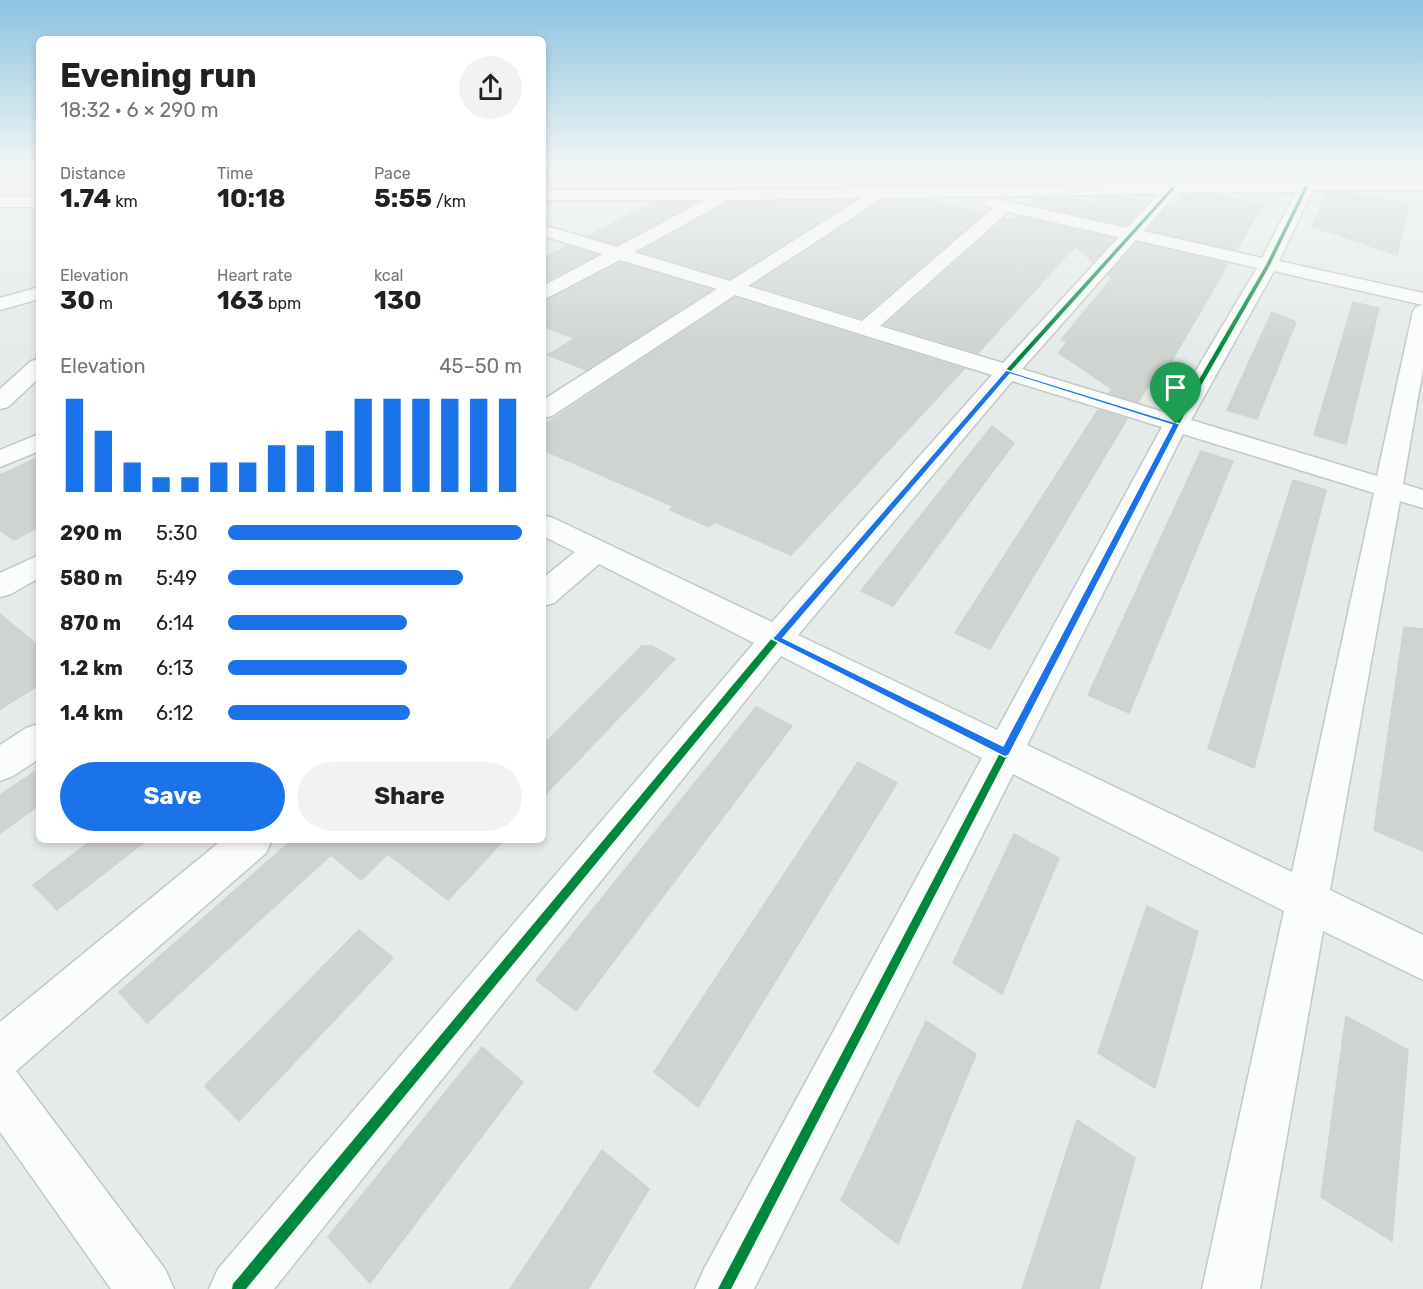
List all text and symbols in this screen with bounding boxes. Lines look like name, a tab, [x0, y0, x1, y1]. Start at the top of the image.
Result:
text: Evening run	[60, 56, 257, 95]
button: share	[459, 56, 522, 119]
text: 18:32 · 6 × 290 m	[60, 98, 219, 122]
text: Distance	[60, 164, 126, 183]
text: Time	[217, 164, 253, 183]
text: Pace	[374, 164, 411, 183]
text: 1.74	[60, 183, 111, 214]
text: 10:18	[217, 183, 286, 214]
text: 5:55	[374, 183, 432, 214]
text: km	[111, 192, 138, 211]
text: /km	[432, 192, 466, 211]
text: Elevation	[60, 266, 129, 285]
text: Heart rate	[217, 266, 292, 285]
text: kcal	[374, 266, 403, 285]
text: 30	[60, 285, 95, 316]
text: 163	[217, 285, 264, 316]
text: 130	[374, 285, 422, 316]
text: m	[95, 294, 113, 313]
text: bpm	[264, 294, 301, 313]
text: Elevation	[60, 354, 146, 378]
text: 45–50 m	[439, 354, 522, 378]
pin	[1150, 362, 1201, 424]
icon: arrive	[1159, 371, 1192, 404]
text: 290 m	[60, 521, 122, 545]
text: 5:30	[156, 521, 198, 545]
text: 580 m	[60, 566, 123, 590]
text: 5:49	[156, 566, 197, 590]
text: 870 m	[60, 611, 121, 635]
text: 6:14	[156, 611, 194, 635]
text: 1.2 km	[60, 656, 123, 680]
text: 6:13	[156, 656, 194, 680]
text: 1.4 km	[60, 701, 123, 725]
text: 6:12	[156, 701, 193, 725]
button: Save	[60, 762, 285, 831]
button: Share	[297, 762, 522, 831]

